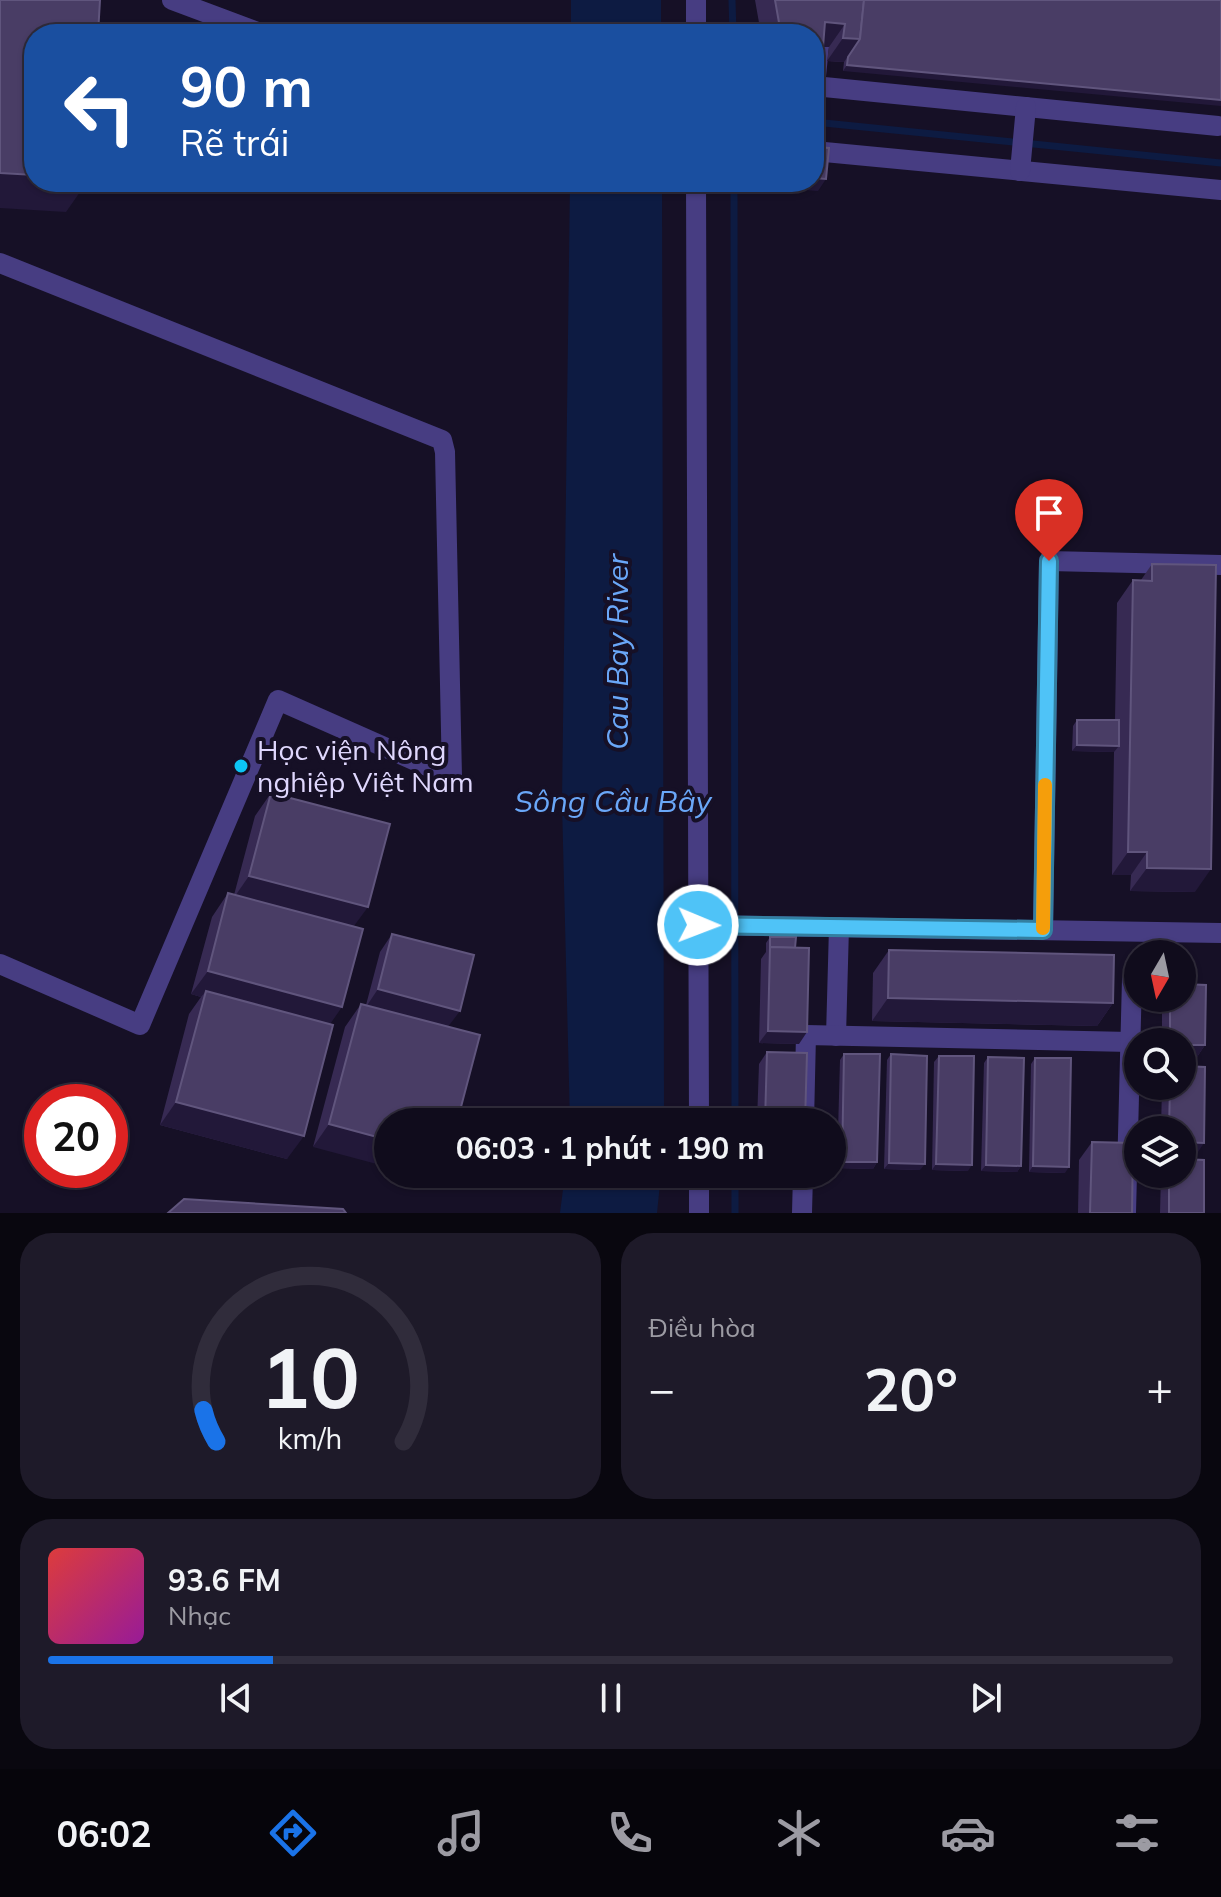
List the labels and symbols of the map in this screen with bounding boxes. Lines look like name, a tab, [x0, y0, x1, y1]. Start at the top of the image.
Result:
pin	[1015, 479, 1083, 561]
water label: Cau Bay River	[598, 553, 636, 750]
place label: Học viện Nông nghiệp Việt Nam	[257, 732, 474, 799]
marker: Học viện Nông nghiệp Việt Nam	[232, 757, 250, 775]
water label: Sông Cầu Bây	[514, 782, 713, 820]
position arrow	[656, 883, 740, 967]
north arrow	[1124, 940, 1196, 1012]
speed limit sign: 20	[24, 1084, 128, 1188]

